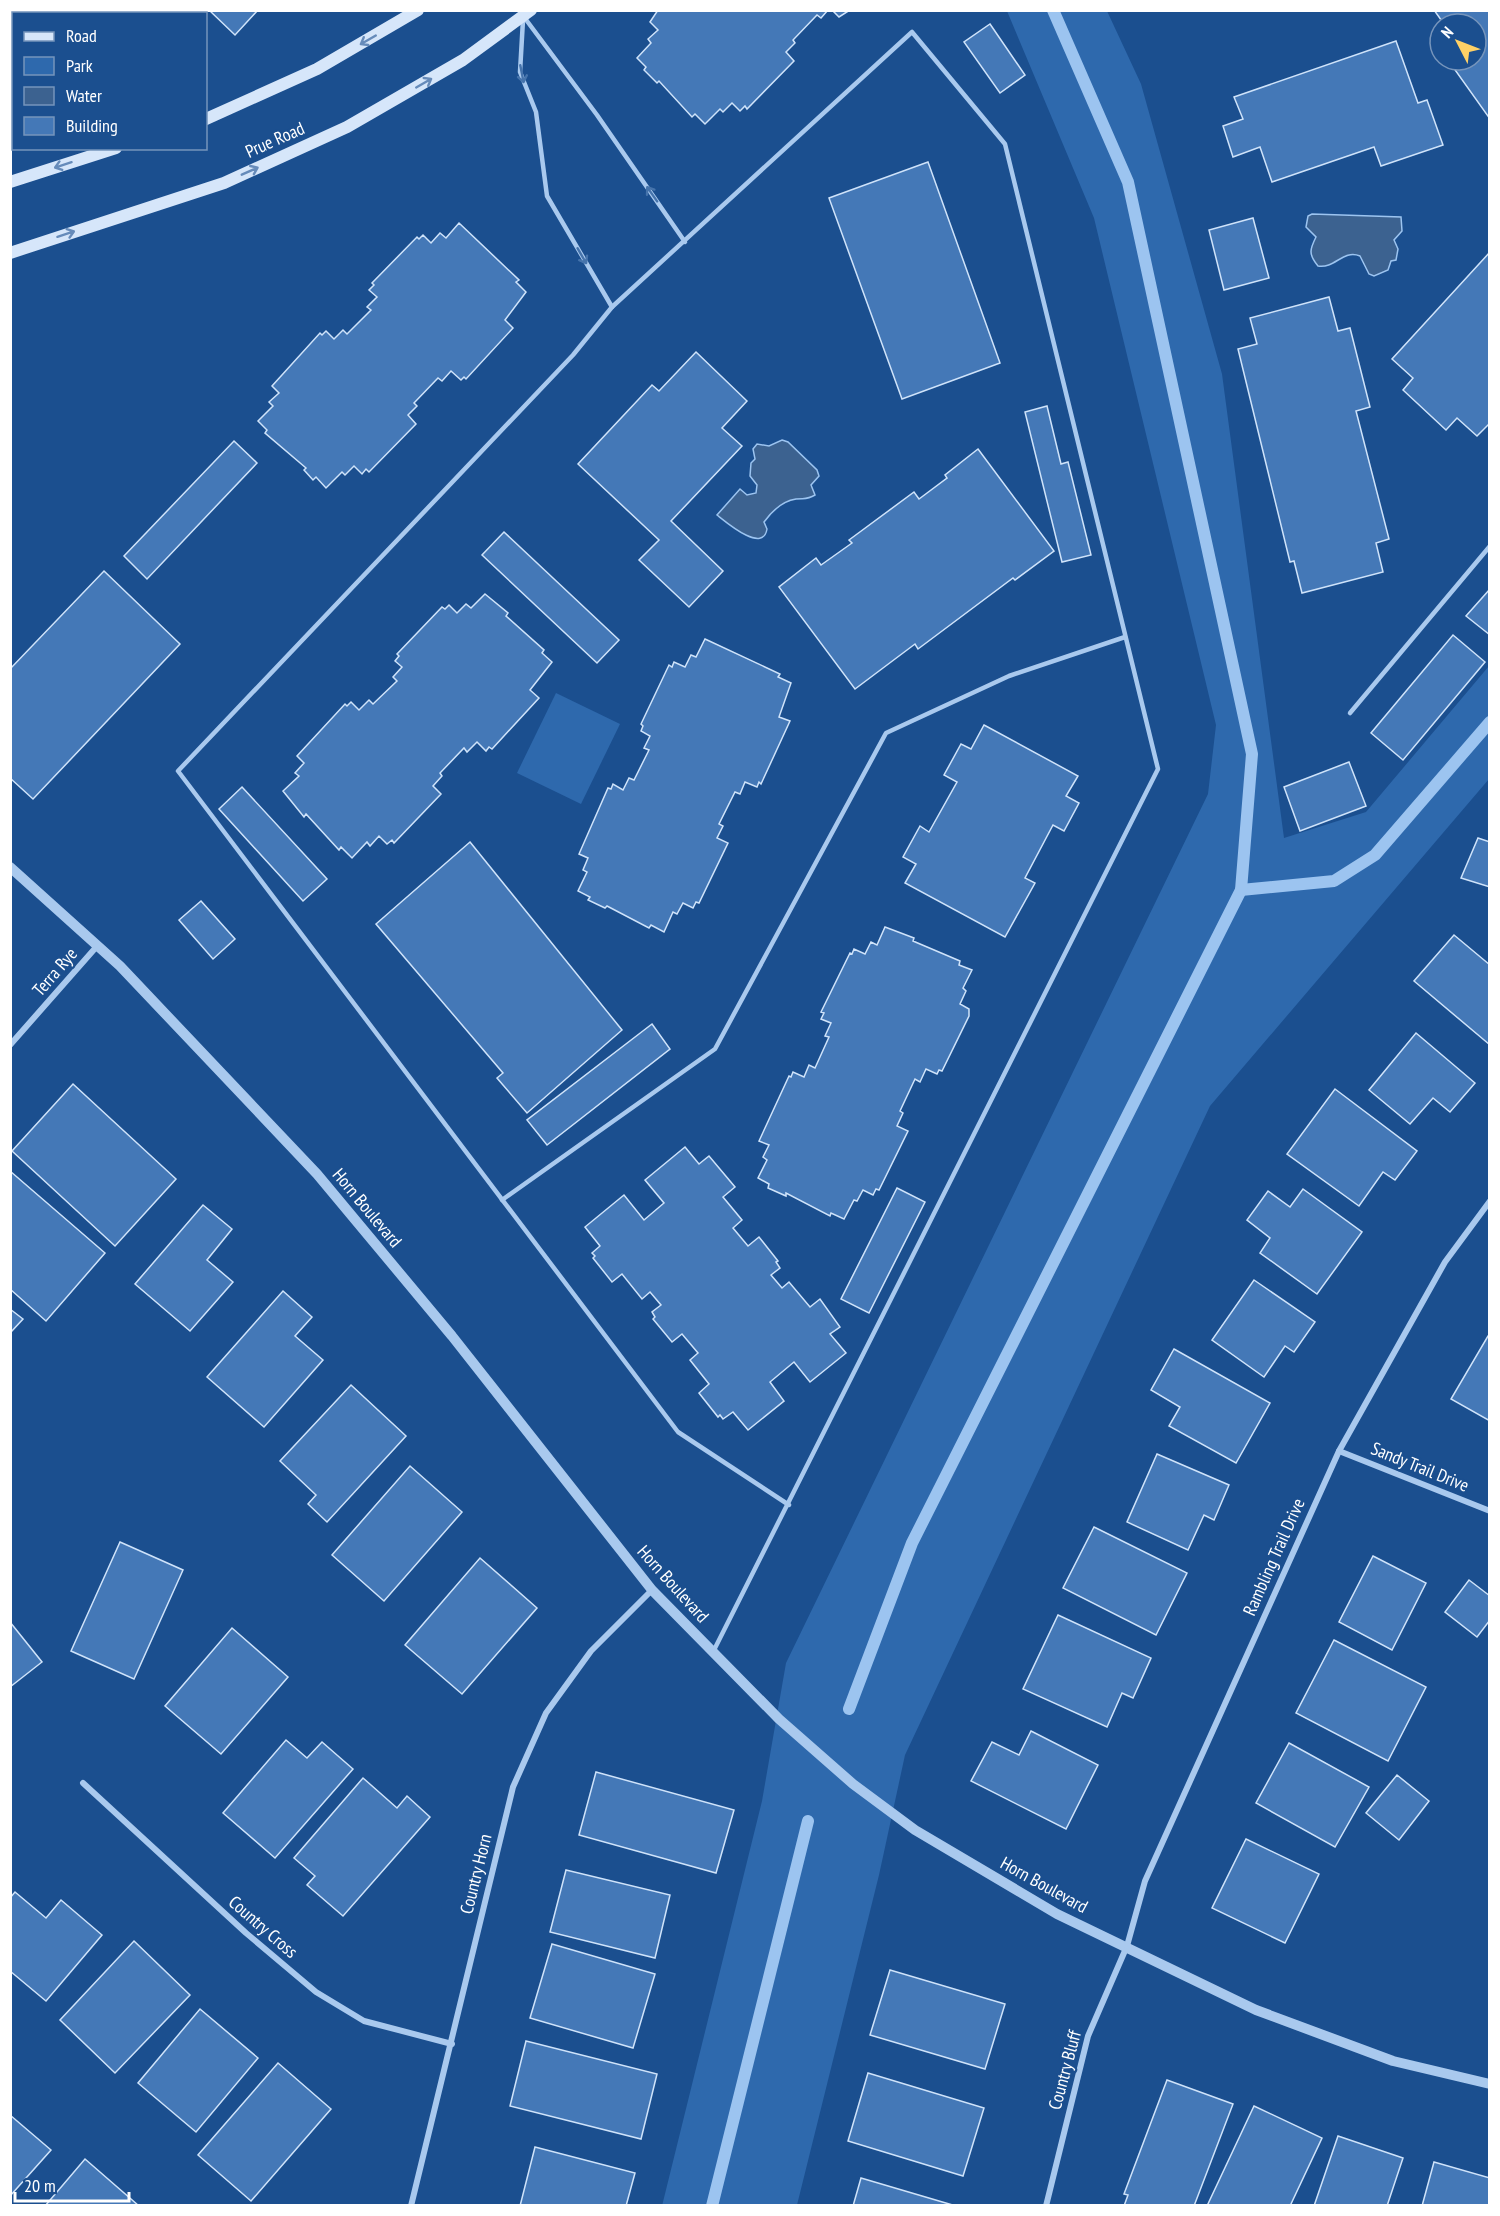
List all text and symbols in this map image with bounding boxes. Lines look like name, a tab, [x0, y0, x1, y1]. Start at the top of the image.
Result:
legend	[12, 12, 207, 150]
north arrow	[1428, 12, 1488, 72]
text: N	[1437, 22, 1457, 42]
text: Road	[66, 24, 97, 47]
one-way arrow	[360, 34, 377, 46]
text: Park	[66, 54, 93, 77]
one-way arrow	[517, 64, 528, 83]
one-way arrow	[415, 76, 432, 88]
text: Water	[66, 84, 102, 107]
text: Building	[66, 114, 118, 137]
street label: Prue Road	[242, 116, 308, 163]
one-way arrow	[54, 161, 73, 172]
one-way arrow	[241, 165, 259, 176]
one-way arrow	[646, 186, 658, 202]
one-way arrow	[56, 227, 75, 238]
one-way arrow	[576, 247, 588, 264]
street label: Terra Rye	[27, 943, 82, 1001]
street label: Horn Boulevard	[328, 1163, 407, 1252]
street label: Sandy Trail Drive	[1368, 1436, 1472, 1497]
street label: Rambling Trail Drive	[1237, 1495, 1310, 1619]
street label: Horn Boulevard	[633, 1540, 714, 1627]
street label: Country Horn	[455, 1832, 497, 1916]
street label: Horn Boulevard	[997, 1851, 1092, 1918]
street label: Country Cross	[224, 1890, 303, 1963]
street label: Country Bluff	[1043, 2026, 1086, 2112]
scale bar	[15, 2165, 129, 2203]
text: 20 m	[24, 2174, 56, 2197]

